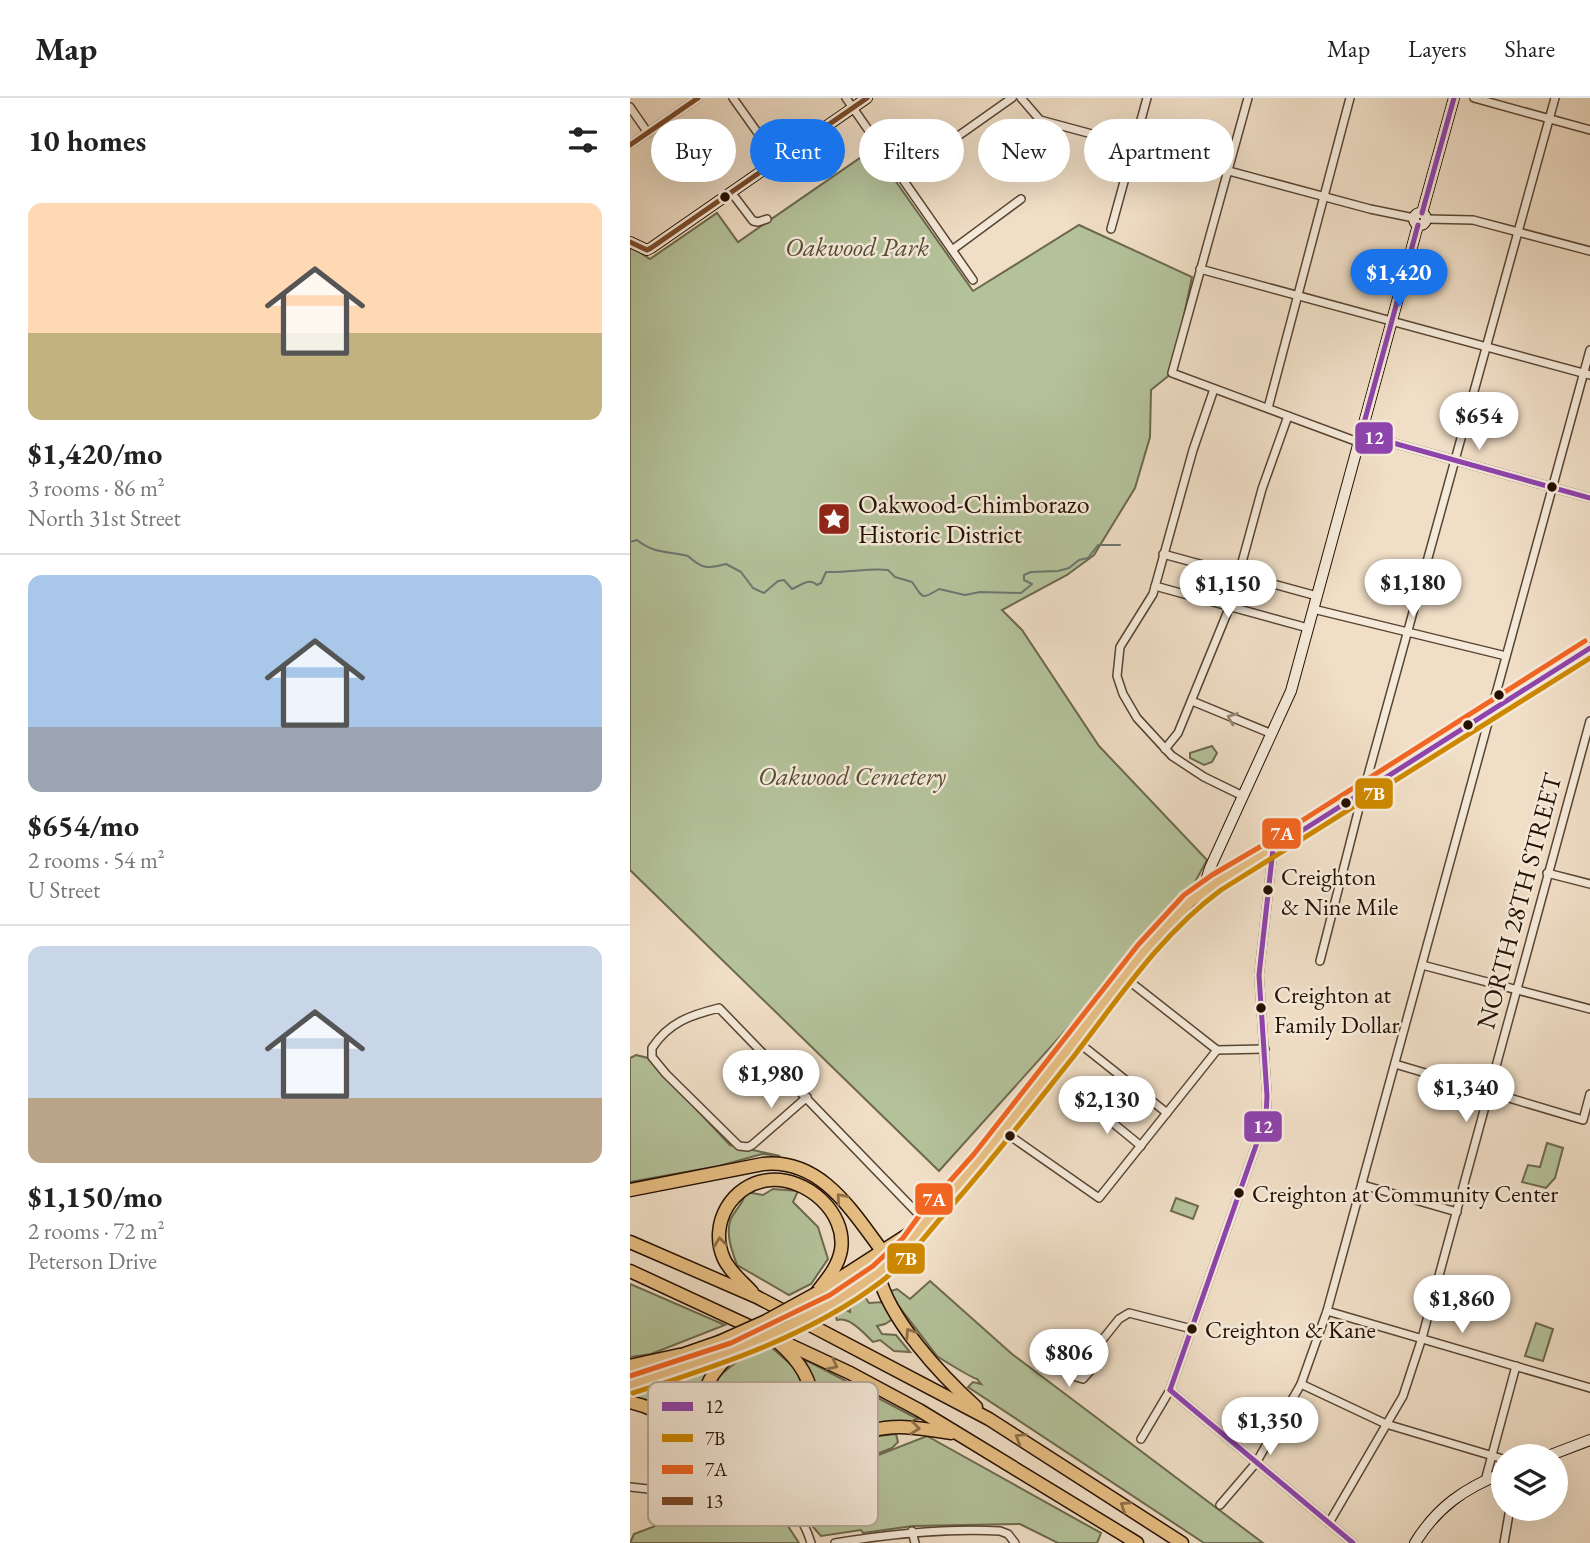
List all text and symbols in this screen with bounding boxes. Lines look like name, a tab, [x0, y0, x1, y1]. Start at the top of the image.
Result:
text: Map	[35, 27, 97, 70]
text: Map	[1327, 33, 1370, 64]
text: Layers	[1408, 33, 1467, 64]
text: Share	[1505, 33, 1555, 64]
chip: Buy	[651, 119, 736, 182]
chip: Rent	[750, 119, 845, 182]
chip: Filters	[859, 119, 964, 182]
chip: New	[978, 119, 1070, 182]
chip: Apartment	[1084, 119, 1234, 182]
text: 10 homes	[28, 121, 146, 160]
icon: filters	[564, 121, 602, 159]
unlabelled marker	[718, 190, 732, 204]
park label: Oakwood Park	[785, 230, 929, 264]
icon: home	[252, 248, 378, 374]
pin: $1,420	[1342, 250, 1456, 309]
text: $1,420	[1367, 257, 1431, 287]
pin: $654	[1438, 392, 1520, 452]
text: $654	[1455, 400, 1503, 430]
line badge: 12	[1354, 421, 1394, 455]
text: 12	[1364, 425, 1384, 450]
text: $1,420/mo	[28, 434, 162, 473]
text: 3 rooms · 86 m²	[28, 473, 165, 503]
unlabelled marker	[1545, 480, 1559, 494]
place label: Oakwood-Chimborazo Historic District	[858, 487, 1090, 551]
place icon: Oakwood-Chimborazo Historic District	[815, 500, 853, 538]
text: North 31st Street	[28, 503, 181, 533]
pin: $1,150	[1171, 560, 1285, 620]
pin: $1,180	[1356, 560, 1470, 619]
text: $1,180	[1381, 567, 1445, 597]
text: $1,150	[1196, 568, 1260, 598]
icon: home	[252, 620, 378, 746]
unlabelled marker	[1492, 688, 1506, 702]
one-way arrow	[1227, 712, 1239, 726]
unlabelled marker	[1461, 718, 1475, 732]
park label: Oakwood Cemetery	[758, 759, 947, 793]
street label: NORTH 28TH STREET	[1468, 769, 1570, 1033]
line badge: 7B	[1354, 777, 1394, 810]
text: 7B	[1363, 781, 1385, 806]
unlabelled marker	[1339, 796, 1353, 810]
text: $654/mo	[28, 806, 139, 845]
line badge: 7A	[1261, 817, 1302, 850]
text: 7A	[1270, 821, 1294, 846]
text: 2 rooms · 54 m²	[28, 845, 165, 875]
place label: Creighton & Nine Mile	[1281, 861, 1398, 922]
text: U Street	[28, 875, 100, 905]
marker: Creighton & Nine Mile	[1261, 883, 1275, 897]
place label: Creighton at Family Dollar	[1274, 979, 1400, 1040]
icon: home	[252, 991, 378, 1117]
marker: Creighton at Family Dollar	[1254, 1001, 1268, 1015]
pin: $1,980	[714, 1051, 828, 1110]
text: $1,980	[739, 1058, 803, 1088]
pin: $1,340	[1409, 1065, 1523, 1124]
text: $1,340	[1434, 1072, 1498, 1102]
pin: $2,130	[1050, 1076, 1164, 1136]
text: $2,130	[1075, 1084, 1139, 1114]
line badge: 12	[1243, 1110, 1283, 1143]
text: 12	[1253, 1114, 1273, 1139]
unlabelled marker	[1003, 1129, 1017, 1143]
text: $1,150/mo	[28, 1177, 162, 1216]
place label: Creighton at Community Center	[1252, 1178, 1558, 1209]
line badge: 7A	[914, 1182, 954, 1216]
marker: Creighton at Community Center	[1232, 1186, 1246, 1200]
text: 7A	[922, 1187, 946, 1212]
one-way arrow	[837, 1193, 849, 1206]
text: 2 rooms · 72 m²	[28, 1216, 165, 1246]
one-way arrow	[713, 1236, 728, 1248]
line badge: 7B	[886, 1242, 926, 1275]
text: Peterson Drive	[28, 1246, 157, 1276]
text: 7B	[895, 1246, 917, 1271]
pin: $1,860	[1405, 1276, 1519, 1335]
text: $1,860	[1430, 1283, 1494, 1313]
place label: Creighton & Kane	[1205, 1314, 1376, 1345]
marker: Creighton & Kane	[1185, 1322, 1199, 1336]
one-way arrow	[905, 1327, 918, 1340]
pin: $806	[1028, 1330, 1110, 1389]
text: $806	[1045, 1337, 1093, 1367]
one-way arrow	[826, 1356, 838, 1370]
legend	[648, 1382, 878, 1526]
text: 12	[705, 1394, 723, 1419]
pin: $1,350	[1213, 1398, 1327, 1457]
text: $1,350	[1238, 1405, 1302, 1435]
one-way arrow	[910, 1420, 921, 1435]
text: 7B	[705, 1426, 725, 1451]
one-way arrow	[1014, 1433, 1027, 1446]
map controls	[1491, 1444, 1568, 1521]
button: layers	[1491, 1444, 1568, 1521]
text: 7A	[705, 1457, 728, 1482]
text: 13	[705, 1489, 723, 1514]
one-way arrow	[1120, 1501, 1133, 1514]

